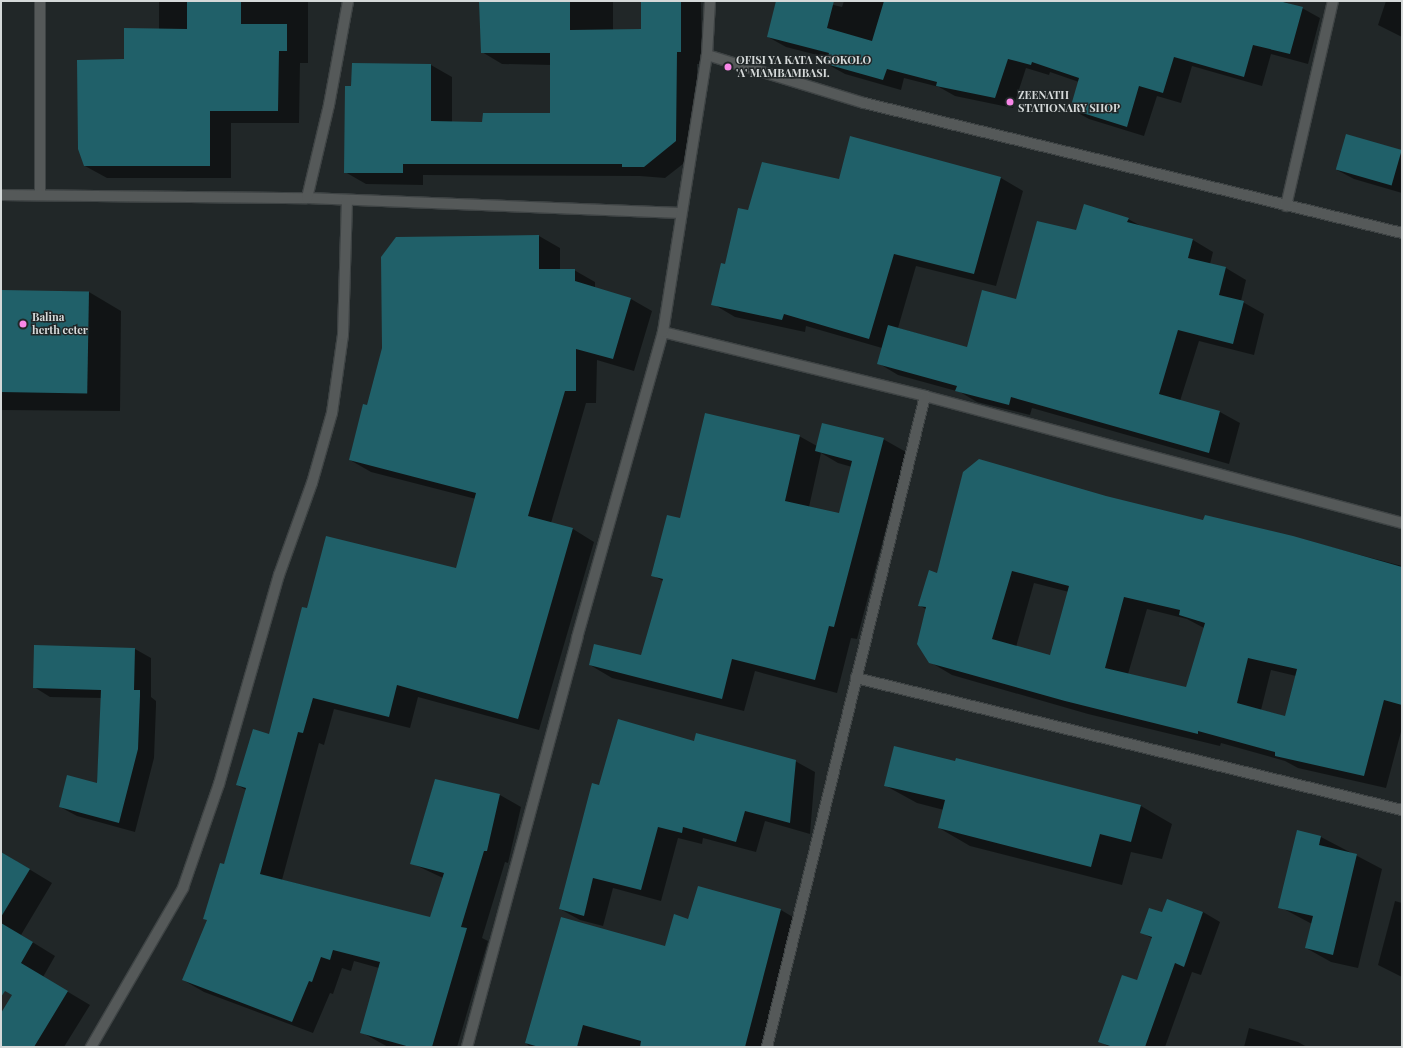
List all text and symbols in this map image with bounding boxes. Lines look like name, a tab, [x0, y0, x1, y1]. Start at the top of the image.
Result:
place label: OFISI YA KATA NGOKOLO 'A' MAMBAMBASI.	[736, 54, 872, 80]
marker: OFISI YA KATA NGOKOLO 'A' MAMBAMBASI.	[723, 62, 733, 72]
place label: ZEENATH STATIONARY SHOP	[1018, 89, 1120, 115]
marker: ZEENATH STATIONARY SHOP	[1005, 97, 1015, 107]
place label: Balina herth ceter	[32, 311, 88, 337]
marker: Balina herth ceter	[17, 318, 29, 330]

